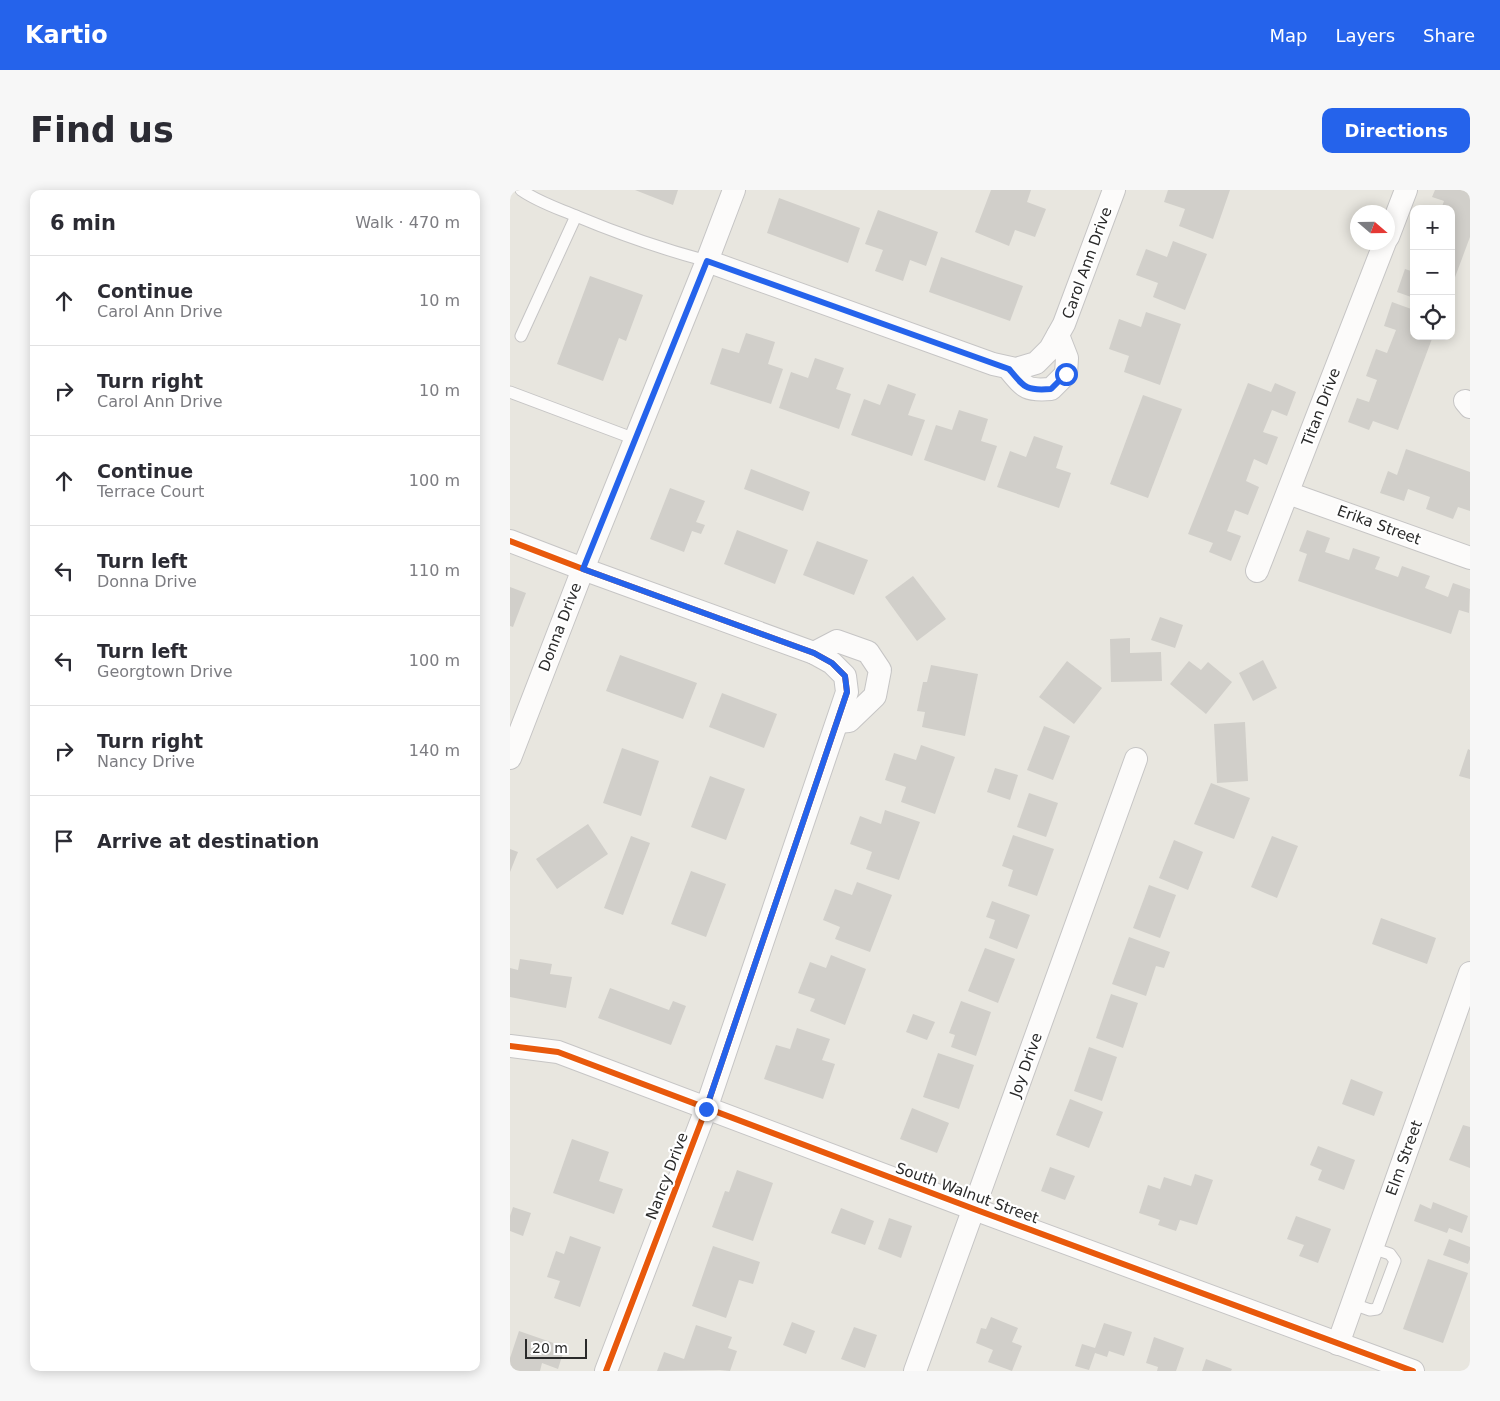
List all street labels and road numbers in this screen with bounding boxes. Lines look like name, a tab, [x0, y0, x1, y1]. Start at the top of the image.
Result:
street label: Carol Ann Drive	[1058, 205, 1116, 321]
street label: Titan Drive	[1298, 365, 1344, 450]
street label: Erika Street	[1335, 502, 1423, 549]
street label: Donna Drive	[535, 580, 585, 674]
street label: Joy Drive	[1006, 1030, 1046, 1101]
street label: Elm Street	[1382, 1118, 1426, 1198]
street label: Nancy Drive	[642, 1130, 692, 1222]
street label: South Walnut Street	[893, 1159, 1041, 1227]

